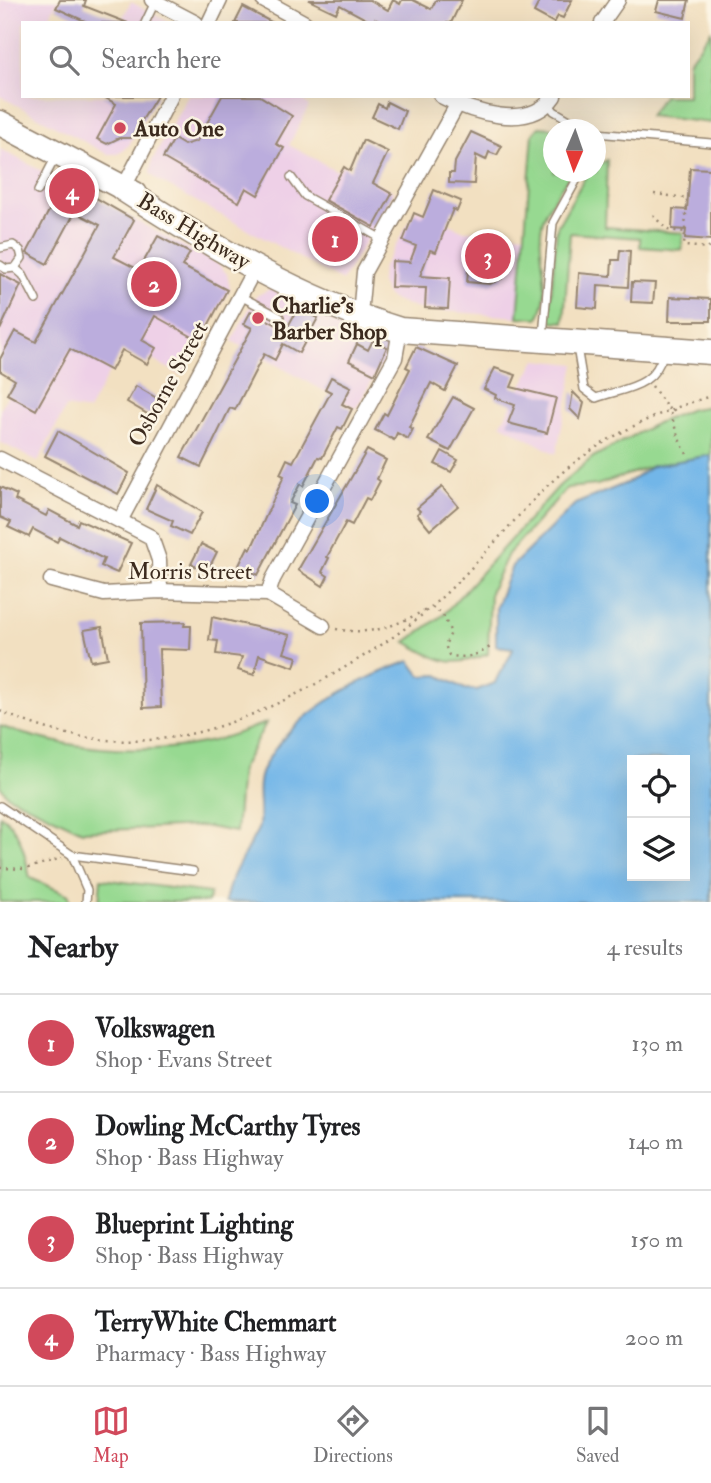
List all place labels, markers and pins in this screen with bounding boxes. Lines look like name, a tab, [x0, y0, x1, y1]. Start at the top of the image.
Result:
place label: Auto One	[133, 114, 224, 143]
marker: Auto One	[112, 120, 128, 136]
pin: 4	[49, 165, 95, 217]
pin: 1	[312, 213, 358, 265]
pin: 3	[465, 230, 511, 282]
pin: 2	[131, 258, 177, 310]
place label: Charlie's Barber Shop	[272, 291, 387, 347]
marker: Charlie's Barber Shop	[250, 310, 266, 326]

